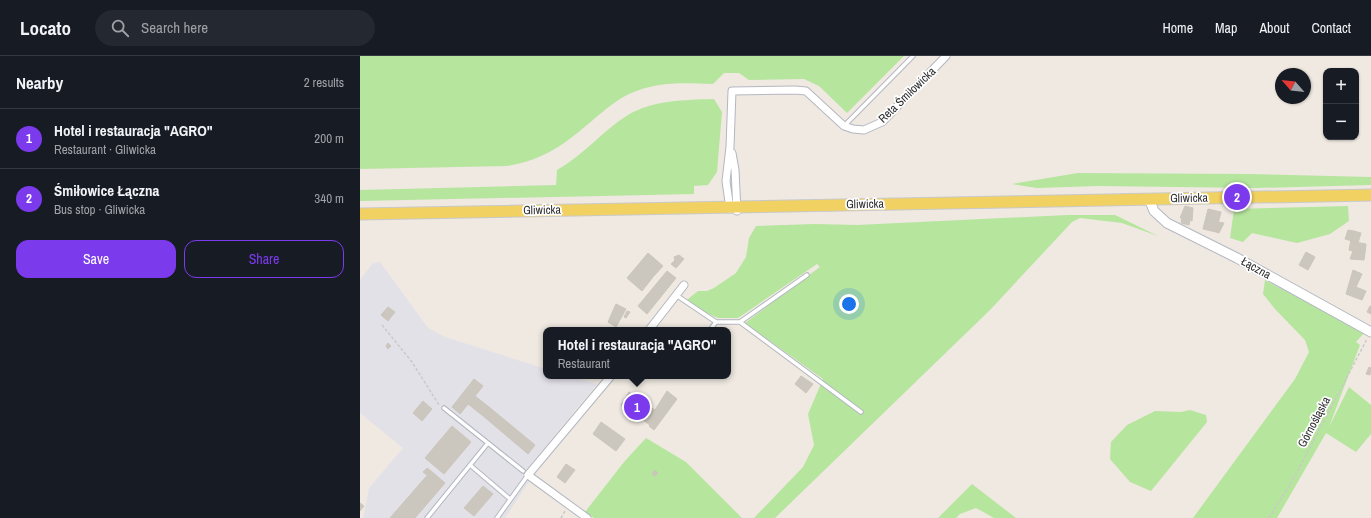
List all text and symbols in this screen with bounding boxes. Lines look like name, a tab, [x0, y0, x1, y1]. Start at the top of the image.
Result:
search box	[95, 10, 375, 46]
text: Locato	[20, 15, 71, 41]
icon: search	[109, 17, 131, 39]
text: Search here	[141, 17, 208, 38]
text: Home	[1162, 19, 1193, 37]
text: Map	[1215, 19, 1237, 37]
text: About	[1259, 19, 1289, 37]
text: Contact	[1311, 19, 1351, 37]
street label: Reta Śmiłowicka	[875, 63, 939, 126]
north arrow	[1275, 68, 1311, 104]
map controls	[1323, 68, 1359, 140]
button: +	[1323, 68, 1359, 104]
text: Nearby	[16, 71, 63, 94]
text: 2 results	[304, 74, 344, 91]
button: −	[1323, 104, 1359, 140]
text: Hotel i restauracja "AGRO"	[54, 120, 213, 141]
text: 1	[26, 130, 32, 147]
text: 200 m	[314, 130, 344, 147]
text: Restaurant · Gliwicka	[54, 141, 156, 158]
text: Śmiłowice Łączna	[54, 180, 159, 201]
pin: 2	[1224, 182, 1250, 212]
text: 2	[26, 190, 32, 207]
text: 340 m	[314, 190, 344, 207]
street label: Gliwicka	[1170, 190, 1209, 206]
street label: Gliwicka	[846, 196, 885, 212]
text: Bus stop · Gliwicka	[54, 201, 145, 218]
street label: Gliwicka	[523, 202, 562, 218]
button: Save	[16, 240, 176, 278]
button: Share	[184, 240, 344, 278]
street label: Łączna	[1238, 253, 1274, 283]
your location	[839, 294, 859, 314]
popup	[543, 327, 731, 379]
text: Hotel i restauracja "AGRO"	[558, 334, 716, 355]
text: Restaurant	[558, 355, 610, 372]
pin: 1	[624, 392, 650, 422]
street label: Górnośląska	[1294, 393, 1334, 450]

